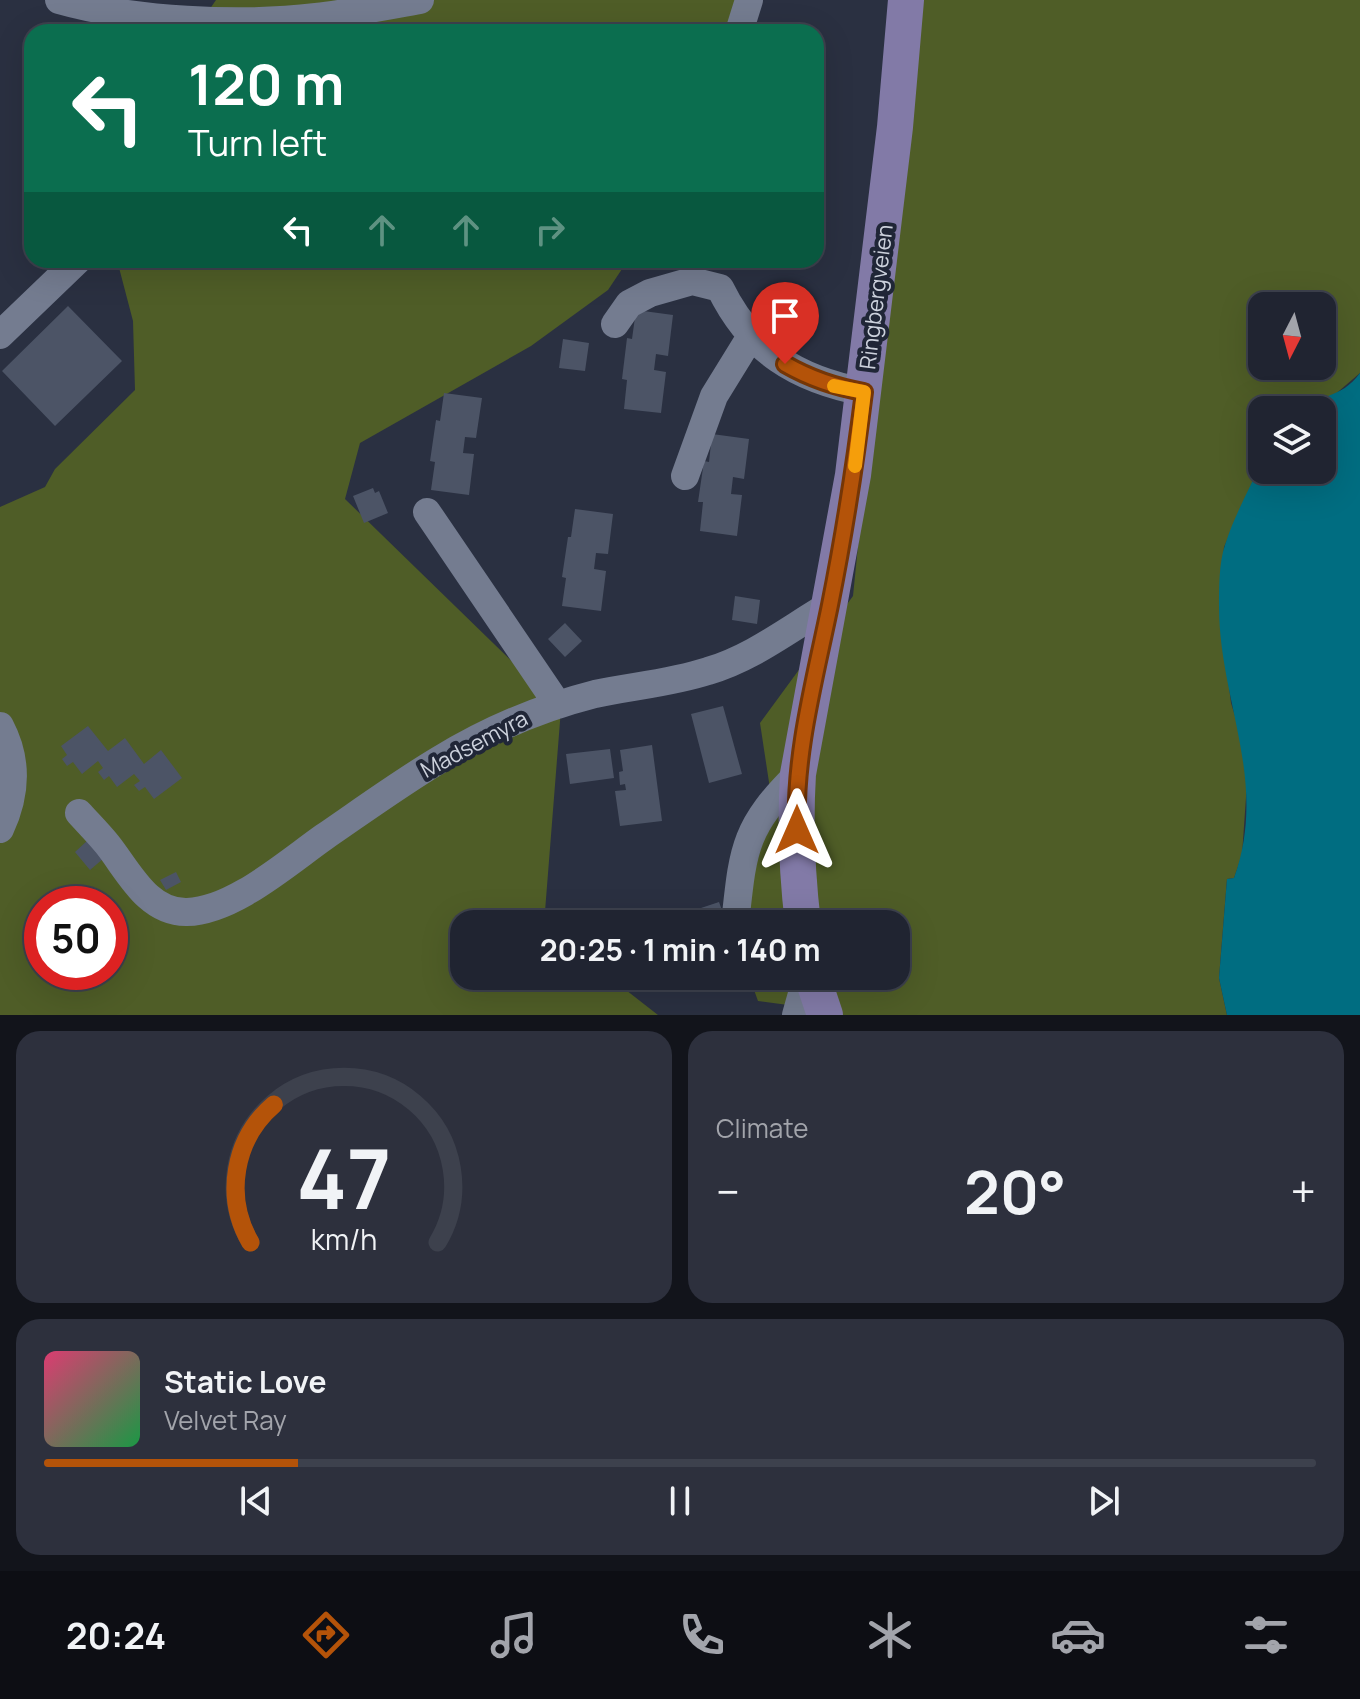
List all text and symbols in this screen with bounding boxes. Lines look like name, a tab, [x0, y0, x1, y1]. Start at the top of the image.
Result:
text: 120 m	[188, 45, 344, 122]
icon: left	[56, 56, 160, 160]
text: Turn left	[188, 118, 327, 167]
icon: left	[276, 208, 320, 252]
icon: ahead	[360, 208, 404, 252]
icon: ahead	[444, 208, 488, 252]
icon: right	[528, 208, 572, 252]
street label: Ringbergveien	[852, 223, 900, 371]
pin	[751, 282, 819, 364]
north arrow	[1248, 292, 1336, 380]
map controls	[1248, 292, 1336, 484]
icon: arrive	[763, 294, 807, 338]
button: layers	[1248, 396, 1336, 484]
street label: Madsemyra	[415, 703, 533, 785]
position arrow	[755, 788, 839, 872]
speed limit sign: 50	[24, 886, 128, 990]
text: 20:25 · 1 min · 140 m	[540, 929, 820, 970]
text: Climate	[716, 1110, 808, 1146]
text: 47	[296, 1120, 392, 1234]
text: 20°	[964, 1150, 1066, 1232]
text: −	[716, 1161, 740, 1221]
text: +	[1291, 1161, 1316, 1221]
text: km/h	[311, 1220, 377, 1259]
text: Static Love	[164, 1361, 327, 1402]
text: Velvet Ray	[164, 1402, 287, 1438]
icon: previous	[234, 1479, 278, 1523]
icon: pause	[658, 1479, 702, 1523]
icon: next	[1082, 1479, 1126, 1523]
icon: directions	[298, 1607, 354, 1663]
icon: music	[486, 1607, 542, 1663]
icon: phone	[674, 1607, 730, 1663]
icon: climate	[862, 1607, 918, 1663]
icon: car	[1050, 1607, 1106, 1663]
icon: filters	[1238, 1607, 1294, 1663]
text: 20:24	[66, 1611, 166, 1660]

